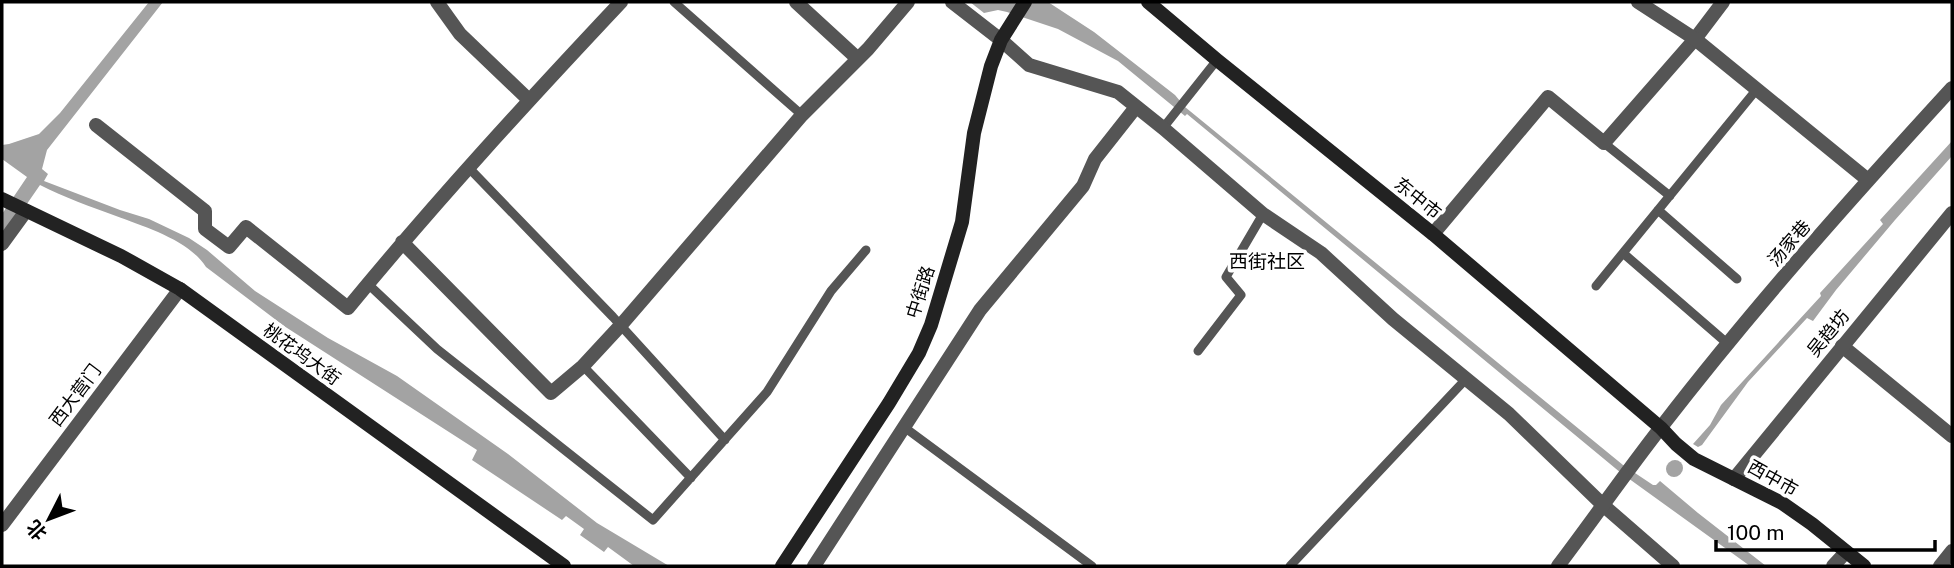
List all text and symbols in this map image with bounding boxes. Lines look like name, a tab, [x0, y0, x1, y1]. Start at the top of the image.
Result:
street label: 东中市	[1390, 173, 1446, 223]
street label: 汤家巷	[1763, 216, 1815, 270]
district label: 西街社区	[1229, 250, 1305, 272]
street label: 中街路	[902, 263, 938, 321]
street label: 吴趋坊	[1803, 305, 1853, 361]
street label: 桃花坞大街	[259, 319, 345, 389]
street label: 西大营门	[45, 360, 105, 430]
street label: 西中市	[1744, 456, 1802, 500]
north arrow	[14, 484, 84, 554]
scale bar	[1716, 508, 1935, 552]
text: 北	[22, 516, 51, 545]
text: 100 m	[1727, 520, 1784, 545]

